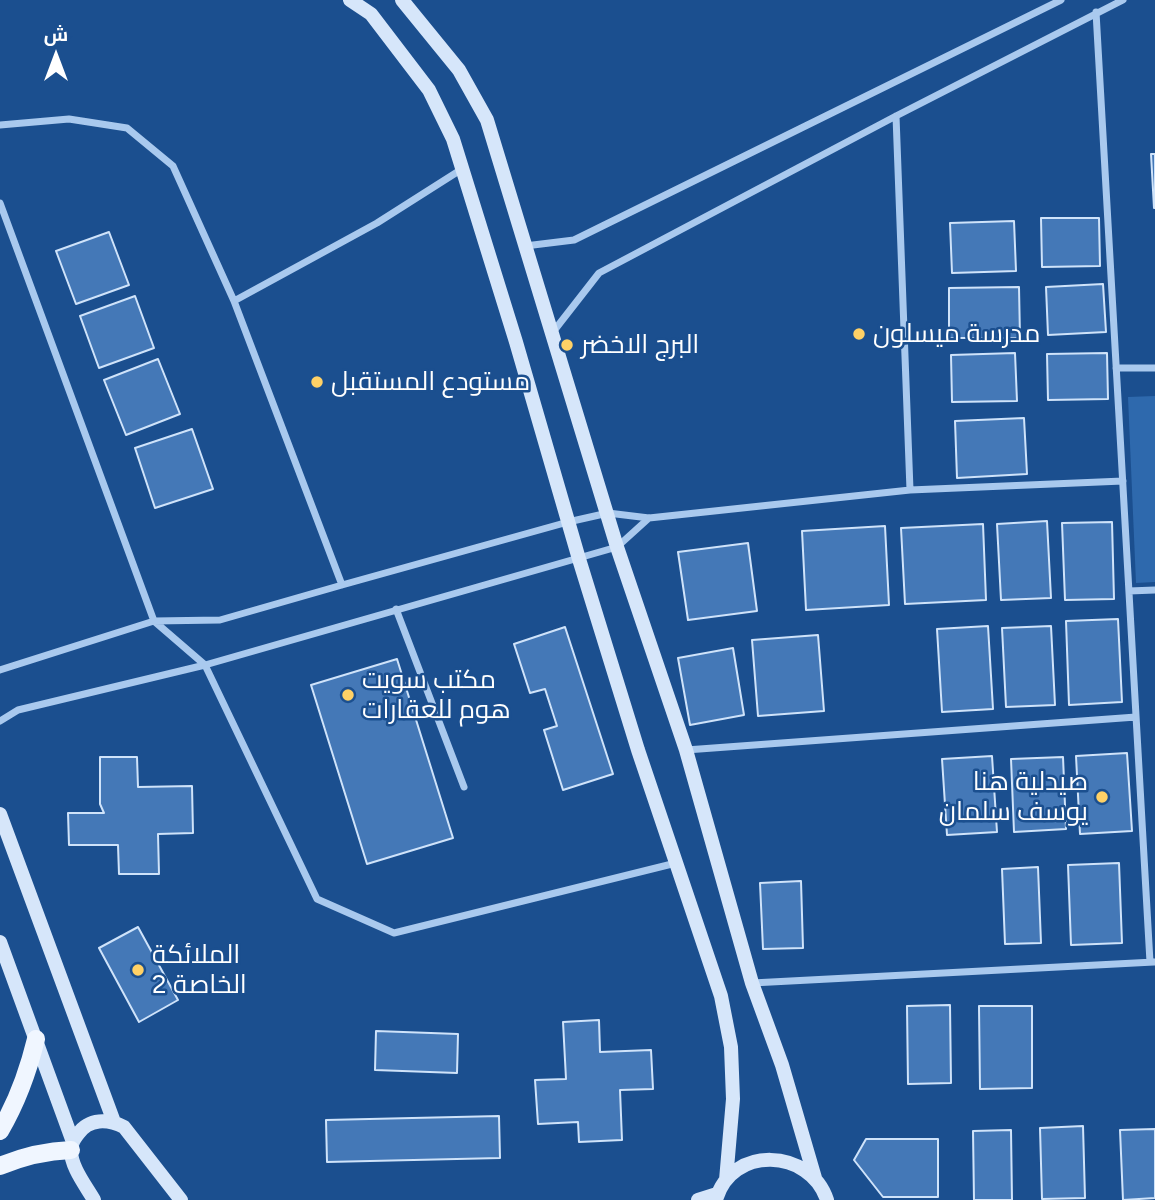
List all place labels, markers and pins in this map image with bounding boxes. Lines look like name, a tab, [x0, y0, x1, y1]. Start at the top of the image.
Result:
place label: مدرسة ميسلون	[873, 318, 1040, 350]
marker: مدرسة ميسلون	[851, 326, 867, 342]
place label: البرج الاخضر	[581, 329, 699, 361]
marker: البرج الاخضر	[559, 337, 575, 353]
place label: مستودع المستقبل	[331, 366, 530, 398]
marker: مستودع المستقبل	[309, 374, 325, 390]
place label: مكتب سويت هوم للعقارات	[362, 664, 511, 726]
marker: مكتب سويت هوم للعقارات	[340, 687, 356, 703]
place label: صيدلية هنا يوسف سلمان	[939, 766, 1088, 828]
marker: صيدلية هنا يوسف سلمان	[1094, 789, 1110, 805]
place label: الملائكة الخاصة 2	[152, 939, 247, 1000]
marker: الملائكة الخاصة 2	[130, 962, 146, 978]

